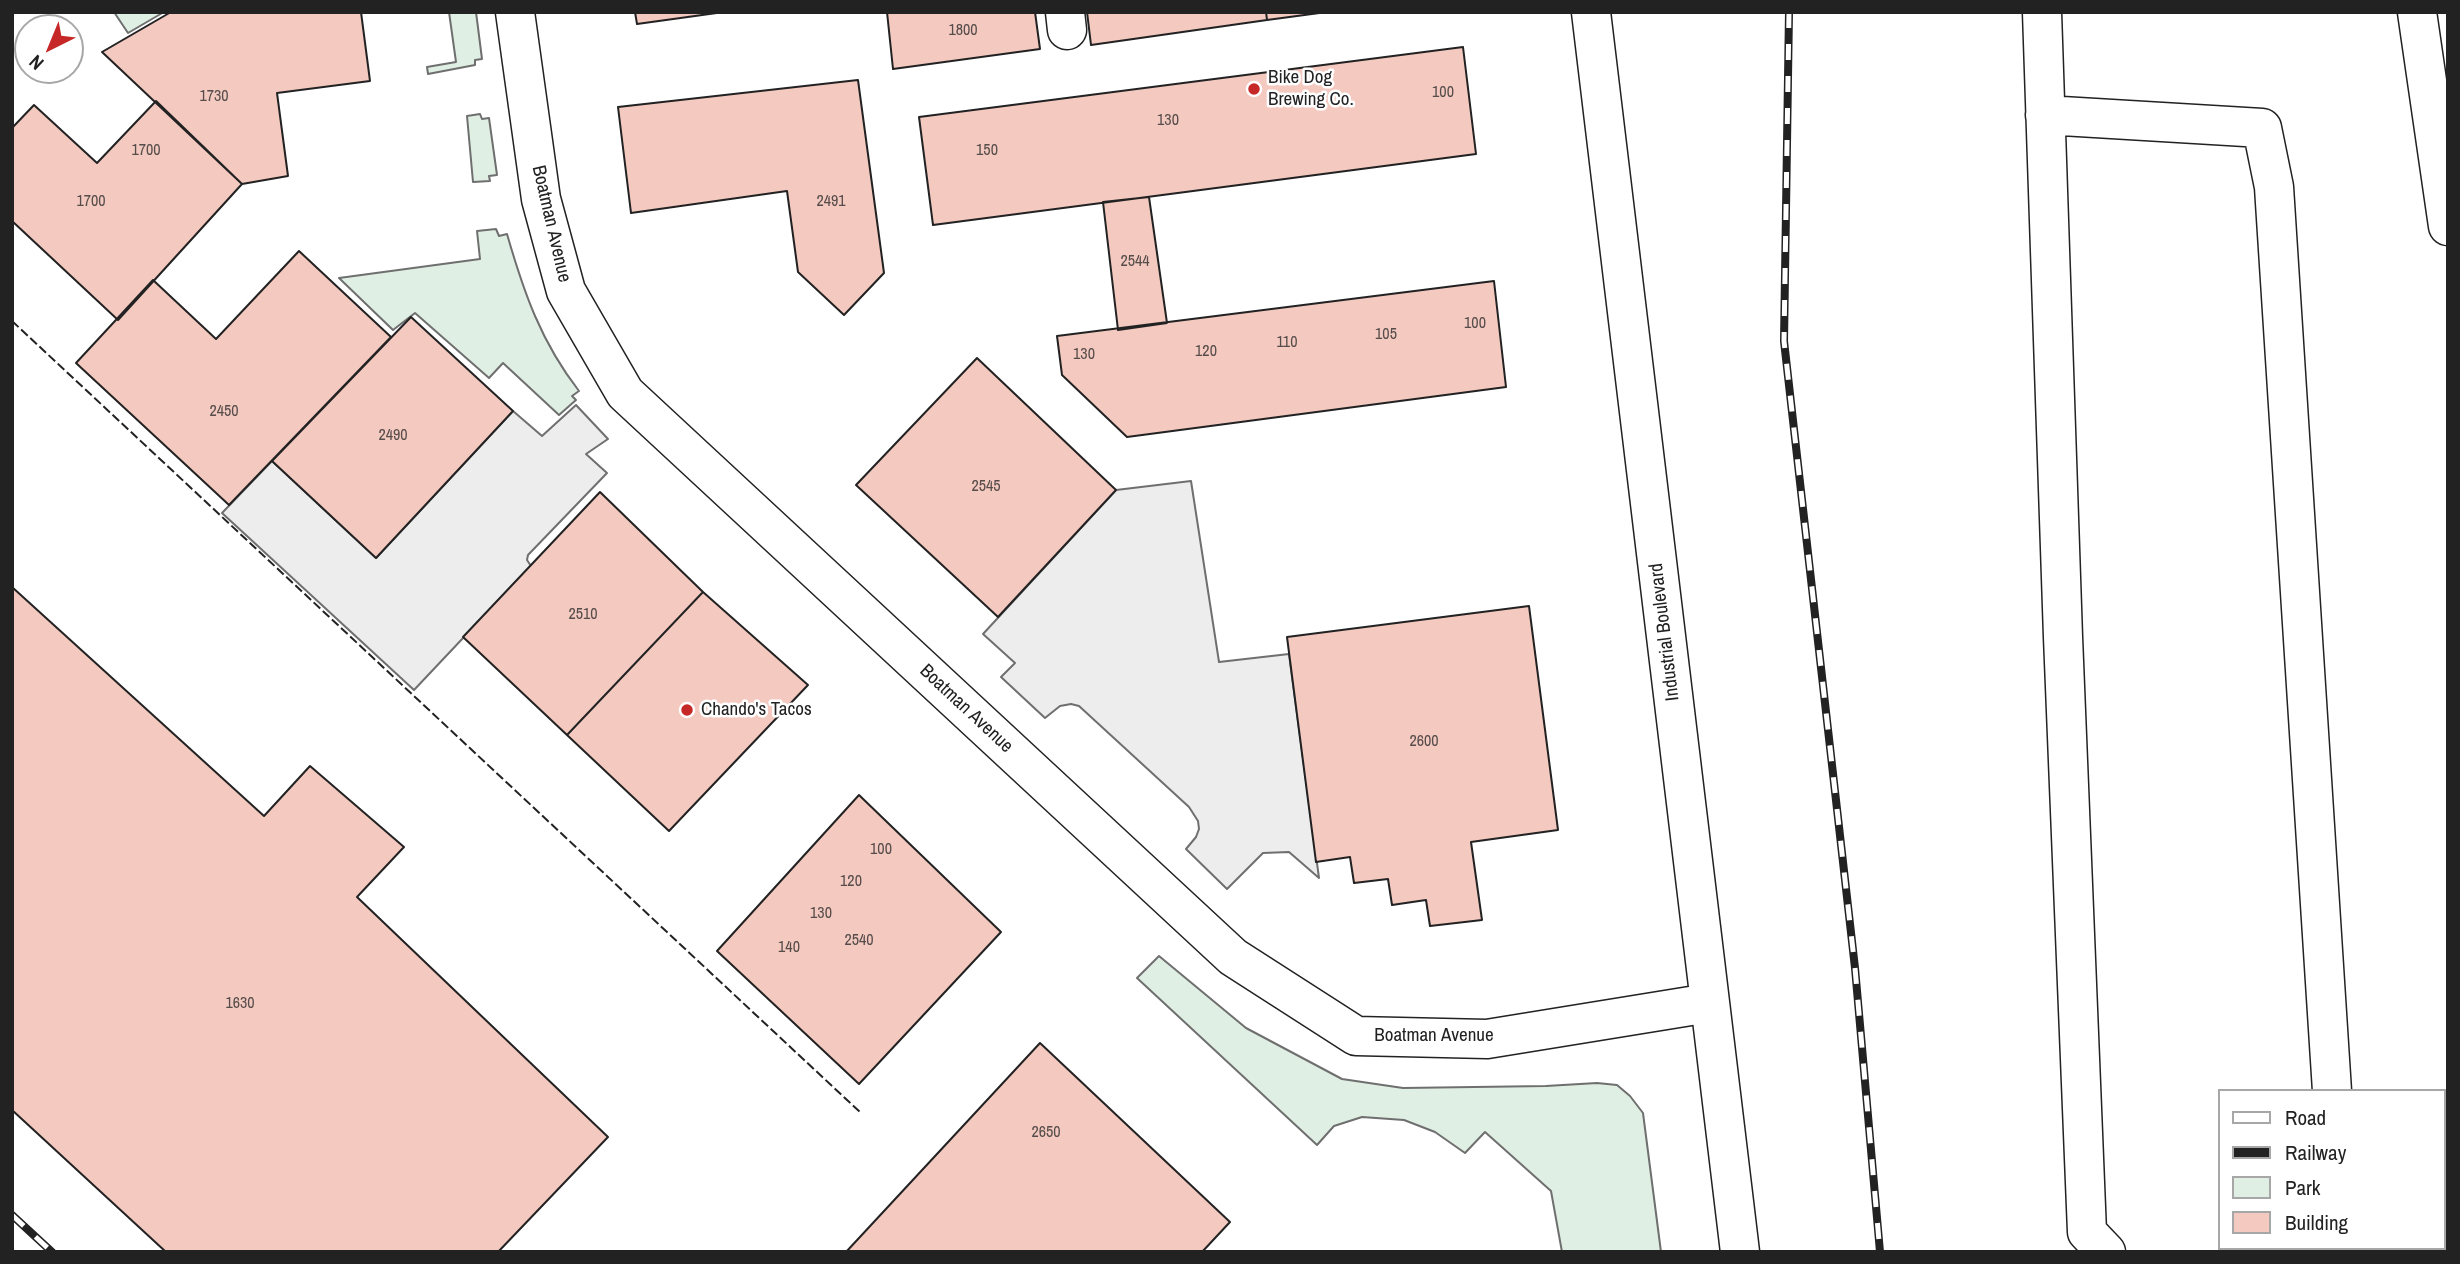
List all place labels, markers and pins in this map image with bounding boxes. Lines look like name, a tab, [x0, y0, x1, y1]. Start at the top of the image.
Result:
place label: Bike Dog Brewing Co.	[1268, 67, 1354, 111]
marker: Bike Dog Brewing Co.	[1246, 81, 1262, 97]
place label: Chando's Tacos	[701, 699, 812, 721]
marker: Chando's Tacos	[679, 702, 695, 718]

